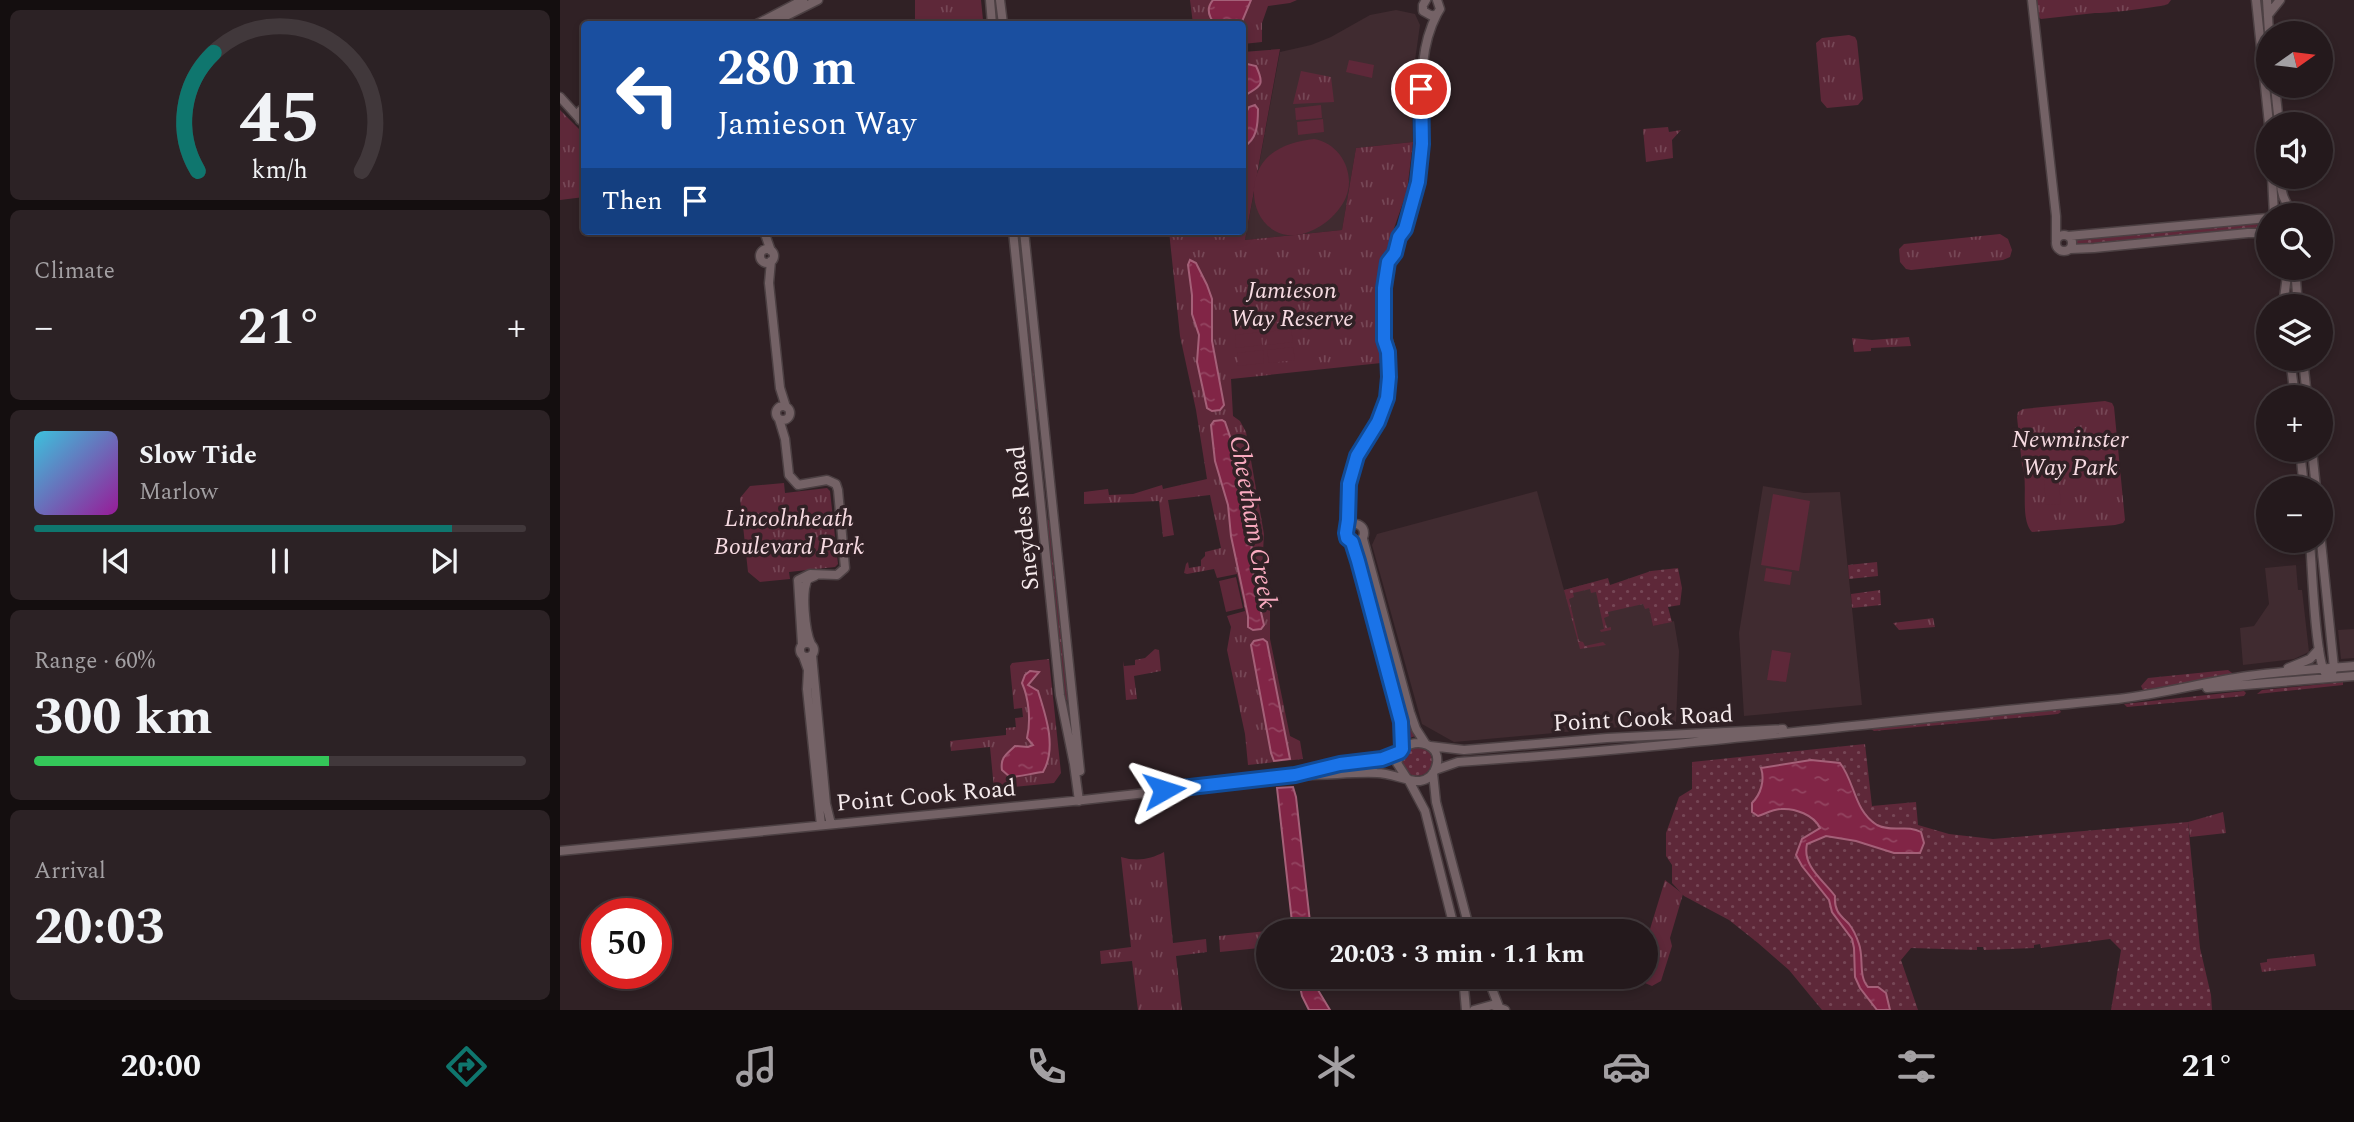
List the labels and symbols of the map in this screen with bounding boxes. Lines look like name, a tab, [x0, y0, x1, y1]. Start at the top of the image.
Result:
north arrow	[2256, 21, 2333, 98]
pin	[1391, 59, 1451, 119]
park label: Jamieson Way Reserve	[1230, 273, 1354, 337]
park label: Newminster Way Park	[2011, 422, 2129, 486]
water label: Cheetham Creek	[1218, 432, 1288, 612]
street label: Sneydes Road	[998, 444, 1049, 592]
park label: Lincolnheath Boulevard Park	[714, 501, 864, 565]
street label: Point Cook Road	[1552, 696, 1734, 742]
position arrow	[1127, 753, 1201, 827]
street label: Point Cook Road	[834, 770, 1018, 822]
speed limit sign: 50	[581, 898, 672, 989]

